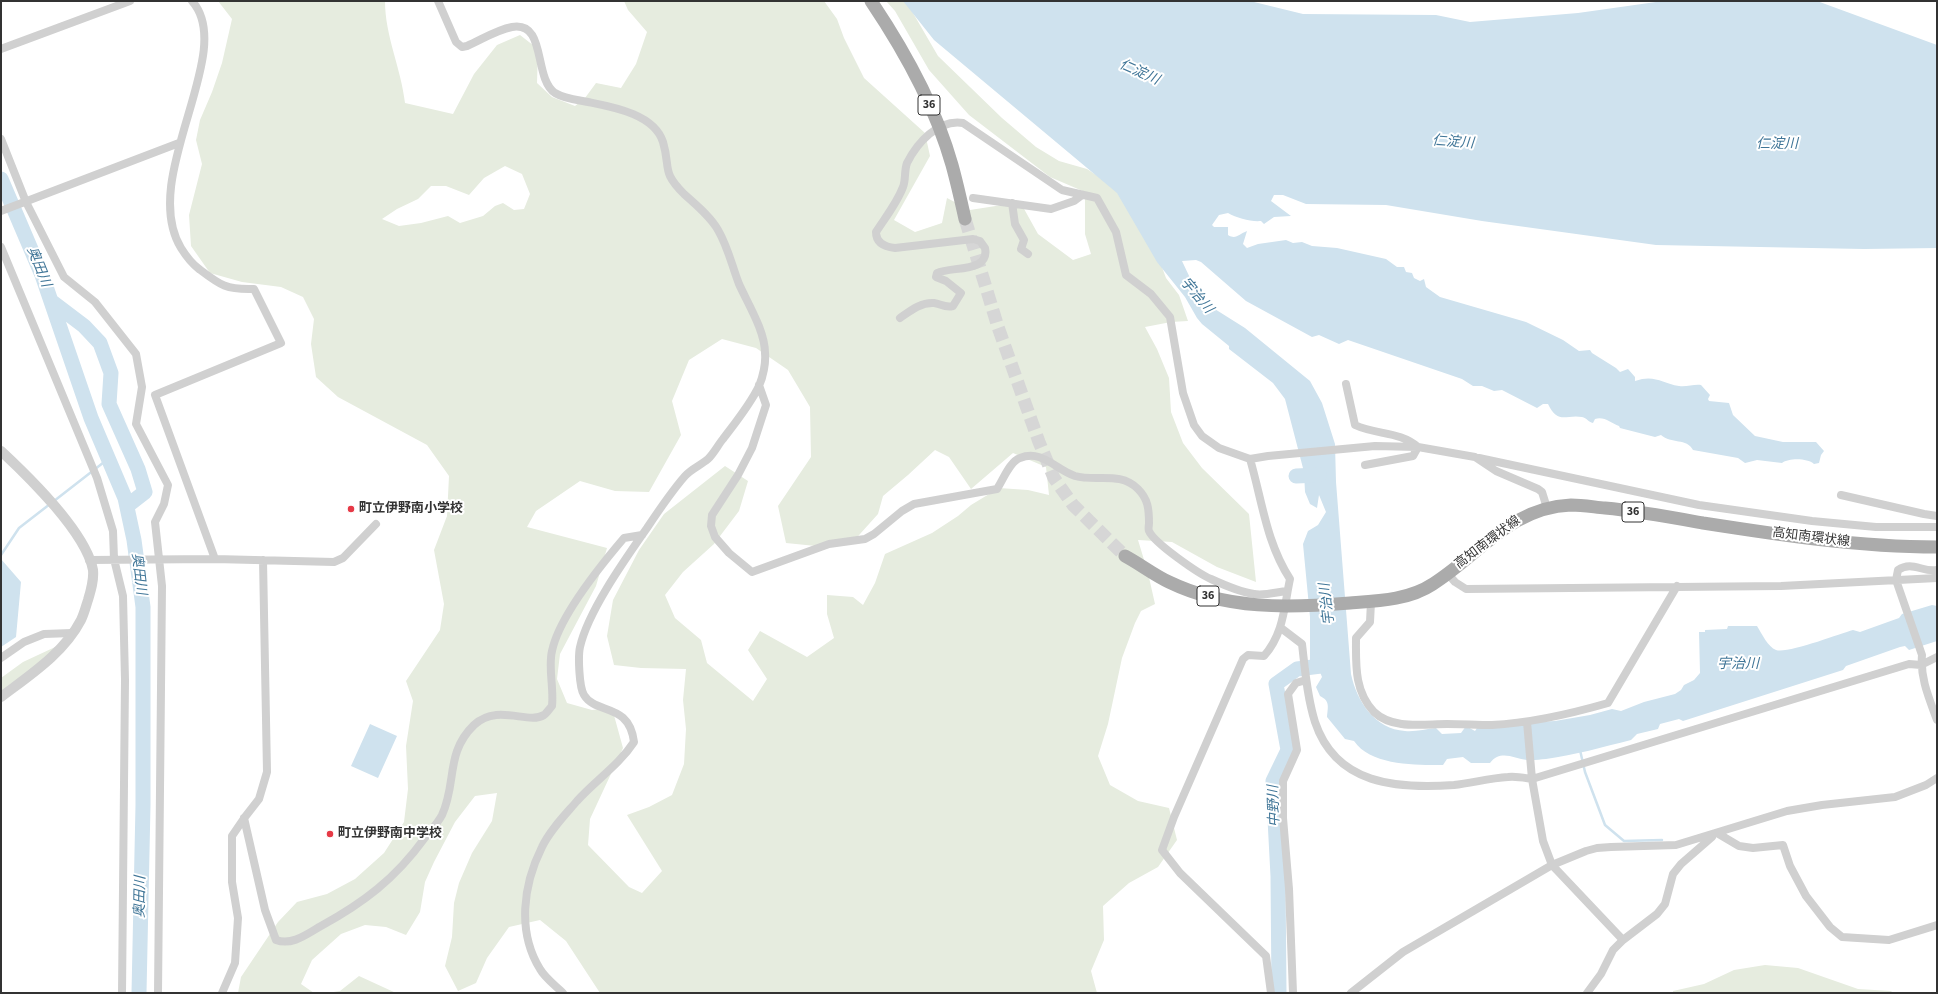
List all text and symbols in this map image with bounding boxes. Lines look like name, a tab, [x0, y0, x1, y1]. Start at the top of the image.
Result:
water label: 仁淀川	[1116, 57, 1162, 89]
road number: 36	[918, 95, 940, 115]
water label: 仁淀川	[1431, 133, 1475, 153]
water label: 仁淀川	[1756, 137, 1798, 153]
water label: 奥田川	[22, 244, 54, 290]
water label: 宇治川	[1176, 275, 1216, 317]
place label: 町立伊野南小学校	[359, 501, 463, 517]
road number: 36	[1622, 502, 1644, 522]
marker: 町立伊野南小学校	[346, 504, 356, 514]
street label: 高知南環状線	[1452, 513, 1524, 573]
street label: 高知南環状線	[1771, 526, 1851, 550]
water label: 奥田川	[127, 552, 149, 596]
water label: 宇治川	[1317, 582, 1339, 626]
road number: 36	[1197, 586, 1219, 606]
water label: 宇治川	[1717, 657, 1759, 673]
water label: 中野川	[1266, 785, 1284, 827]
place label: 町立伊野南中学校	[338, 826, 442, 842]
marker: 町立伊野南中学校	[325, 829, 335, 839]
water label: 奥田川	[132, 876, 150, 918]

